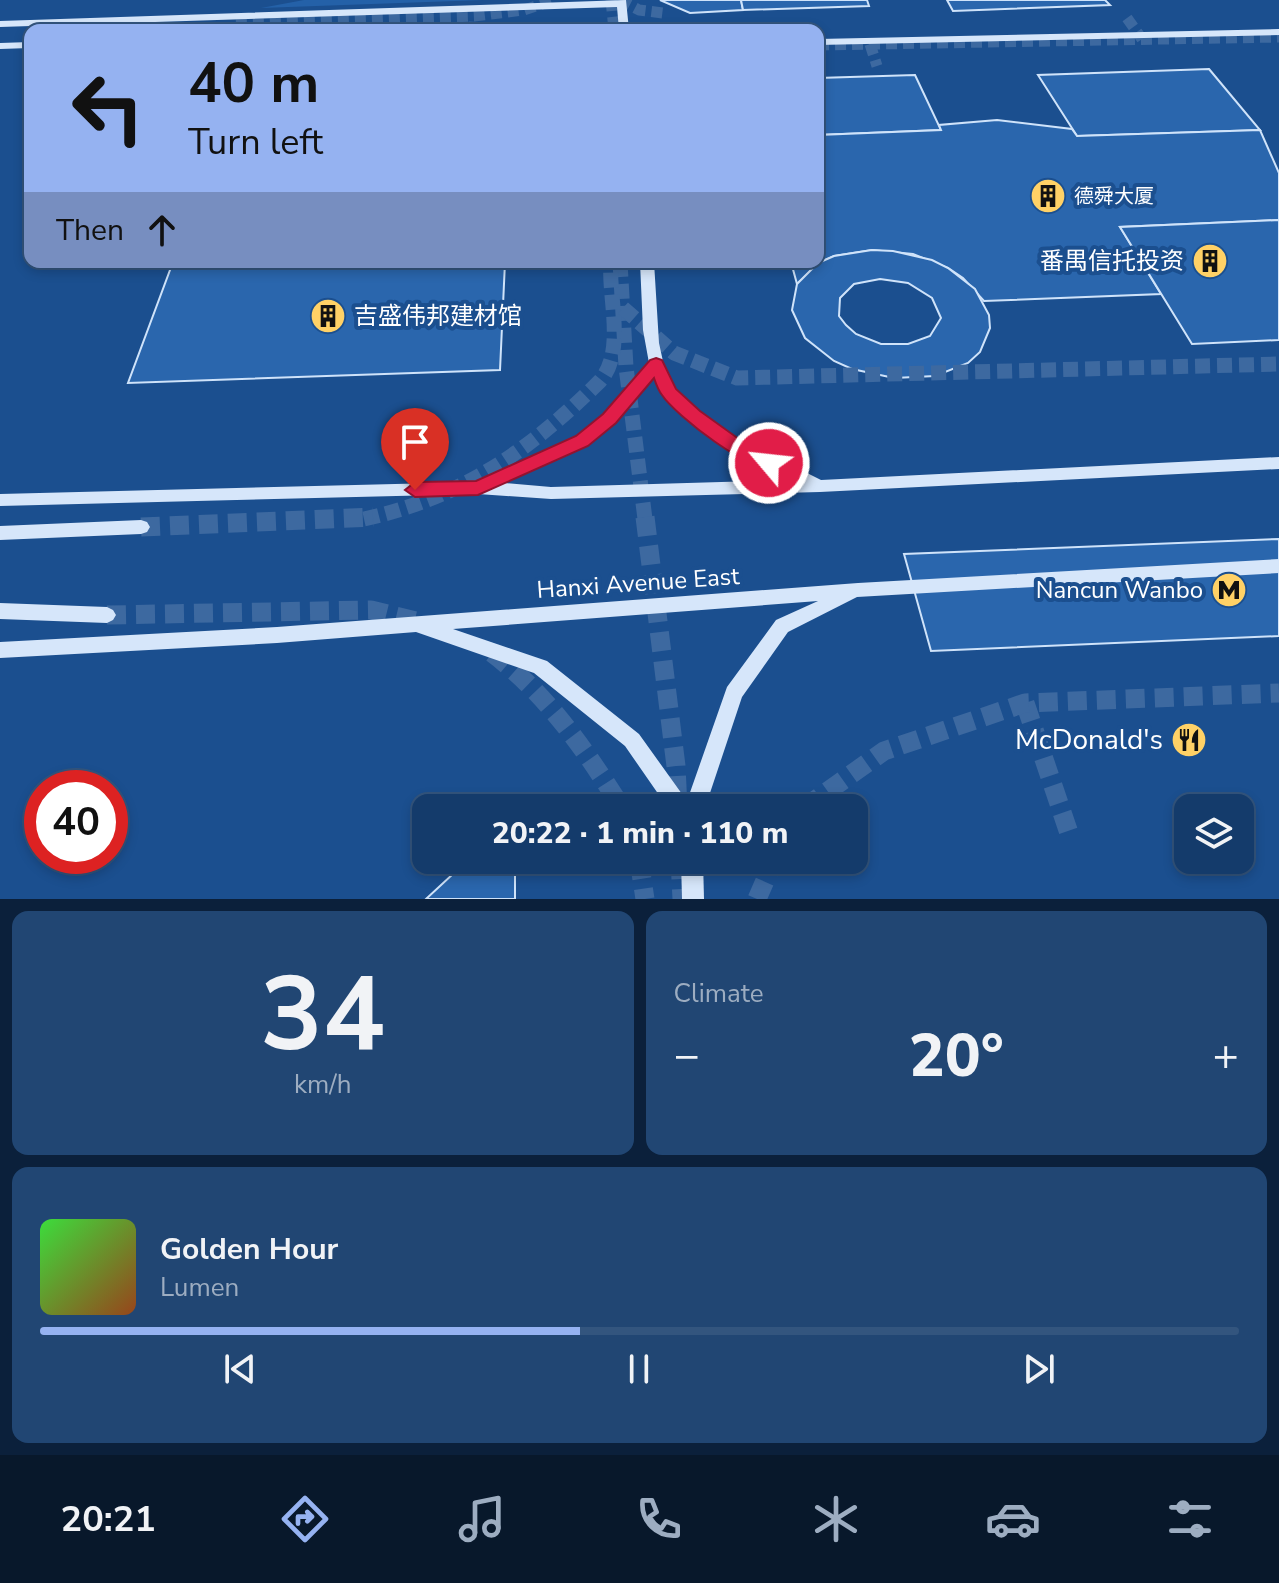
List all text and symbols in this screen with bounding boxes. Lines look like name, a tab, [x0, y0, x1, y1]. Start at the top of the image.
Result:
text: 40 m	[188, 45, 319, 122]
icon: left	[56, 56, 160, 160]
text: Turn left	[188, 118, 323, 167]
building icon: 德舜大厦	[1029, 177, 1067, 215]
place label: 德舜大厦	[1074, 183, 1154, 210]
icon: ahead	[140, 208, 184, 252]
text: Then	[56, 210, 124, 251]
building icon: 番禺信托投资	[1191, 242, 1229, 280]
place label: 番禺信托投资	[1040, 245, 1184, 277]
building icon: 吉盛伟邦建材馆	[309, 297, 347, 335]
place label: 吉盛伟邦建材馆	[354, 300, 522, 332]
pin	[381, 408, 449, 490]
icon: arrive	[393, 420, 437, 464]
position arrow	[727, 421, 811, 505]
street label: Hanxi Avenue East	[536, 560, 741, 606]
metro station icon: Nancun Wanbo	[1210, 571, 1248, 609]
place label: Nancun Wanbo	[1036, 574, 1203, 606]
place label: McDonald's	[1015, 721, 1163, 759]
restaurant icon: McDonald's	[1170, 721, 1208, 759]
speed limit sign: 40	[24, 770, 128, 874]
map controls	[1174, 794, 1254, 874]
button: layers	[1174, 794, 1254, 874]
text: 20:22 · 1 min · 110 m	[492, 813, 788, 854]
text: 34	[260, 944, 385, 1086]
text: Climate	[674, 976, 764, 1011]
text: 20°	[909, 1015, 1004, 1097]
text: −	[674, 1026, 700, 1086]
text: +	[1213, 1026, 1239, 1086]
text: km/h	[294, 1067, 351, 1102]
text: Golden Hour	[160, 1229, 338, 1270]
text: Lumen	[160, 1270, 239, 1305]
icon: previous	[218, 1347, 262, 1391]
icon: pause	[617, 1347, 661, 1391]
icon: next	[1017, 1347, 1061, 1391]
icon: directions	[277, 1491, 333, 1547]
icon: music	[454, 1491, 510, 1547]
icon: phone	[631, 1491, 687, 1547]
icon: climate	[808, 1491, 864, 1547]
icon: car	[985, 1491, 1041, 1547]
icon: filters	[1162, 1491, 1218, 1547]
text: 20:21	[61, 1495, 156, 1544]

